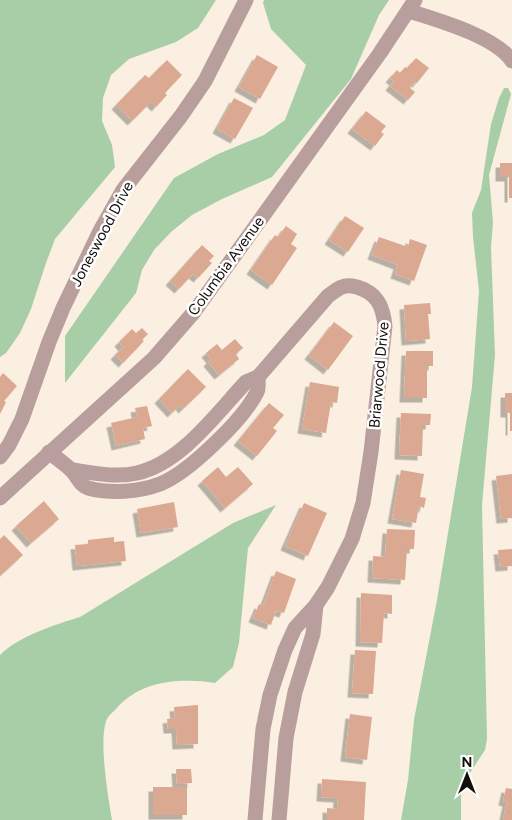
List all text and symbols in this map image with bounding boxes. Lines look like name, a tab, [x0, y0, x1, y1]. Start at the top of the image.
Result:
street label: Joneswood Drive	[67, 178, 137, 290]
street label: Columbia Avenue	[184, 213, 268, 319]
street label: Briarwood Drive	[365, 321, 393, 429]
north arrow	[442, 750, 492, 800]
text: N	[462, 754, 472, 771]

